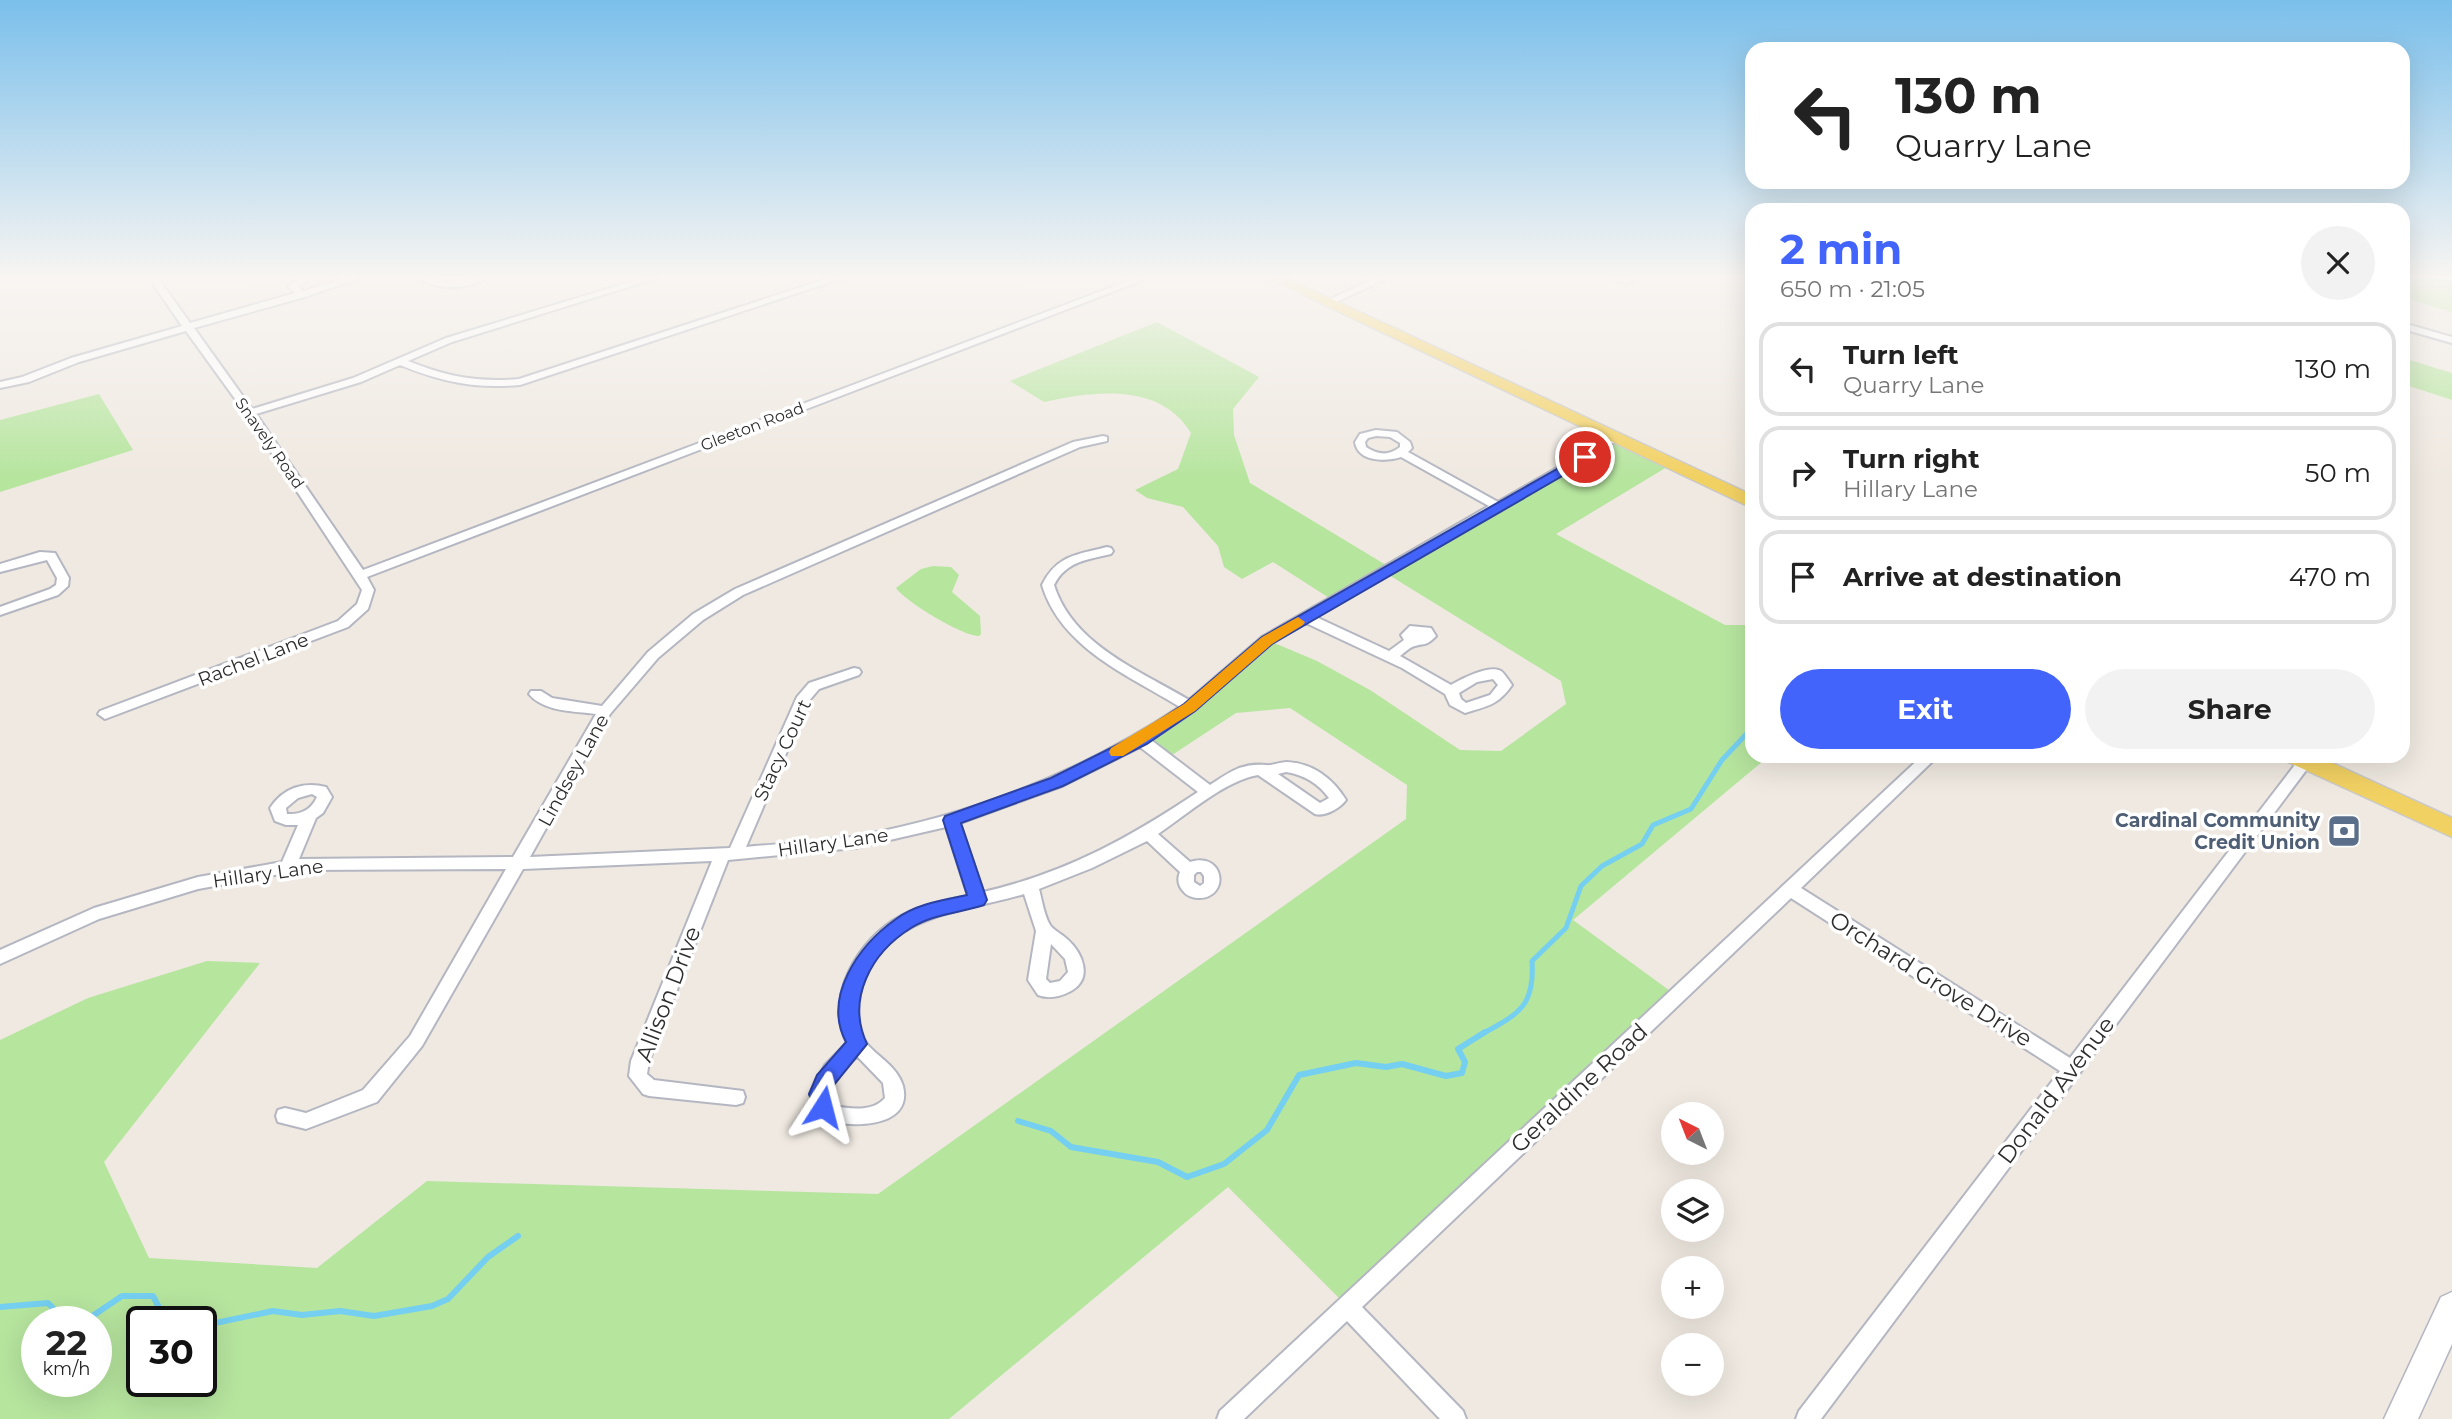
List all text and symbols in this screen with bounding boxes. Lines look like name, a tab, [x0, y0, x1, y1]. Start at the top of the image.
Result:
text: 130 m	[1895, 66, 2042, 125]
icon: left	[1780, 70, 1871, 161]
text: Quarry Lane	[1895, 126, 2092, 165]
text: 2 min	[1780, 223, 1902, 275]
button: close	[2301, 226, 2375, 300]
text: 650 m · 21:05	[1780, 275, 1925, 303]
text: Turn left	[1843, 339, 1959, 371]
icon: left	[1784, 350, 1822, 388]
text: 130 m	[2295, 353, 2371, 385]
text: Quarry Lane	[1843, 371, 1985, 399]
street label: Snavely Road	[231, 394, 308, 493]
street label: Gleeton Road	[698, 398, 807, 455]
pin	[1555, 427, 1615, 487]
icon: arrive	[1566, 438, 1604, 476]
text: Turn right	[1843, 443, 1979, 475]
icon: right	[1784, 454, 1822, 492]
text: 50 m	[2305, 457, 2371, 489]
text: Hillary Lane	[1843, 475, 1978, 503]
icon: arrive	[1784, 558, 1822, 596]
text: Arrive at destination	[1843, 561, 2122, 593]
text: 470 m	[2289, 561, 2371, 593]
street label: Rachel Lane	[195, 628, 312, 691]
button: Exit	[1780, 669, 2071, 749]
button: Share	[2085, 669, 2375, 749]
street label: Stacy Court	[749, 695, 816, 805]
street label: Lindsey Lane	[533, 710, 614, 830]
place label: Cardinal Community Credit Union	[2115, 809, 2321, 854]
bank icon: Cardinal Community Credit Union	[2325, 812, 2363, 850]
street label: Hillary Lane	[776, 823, 890, 862]
street label: Hillary Lane	[211, 854, 325, 893]
street label: Orchard Grove Drive	[1824, 905, 2038, 1053]
street label: Allison Drive	[629, 922, 707, 1066]
street label: Donald Avenue	[1992, 1011, 2120, 1169]
street label: Geraldine Road	[1505, 1017, 1653, 1159]
position arrow	[786, 1070, 860, 1144]
north arrow	[1661, 1102, 1724, 1166]
map controls	[1661, 1102, 1724, 1396]
button: layers	[1661, 1179, 1724, 1242]
button: +	[1661, 1256, 1724, 1319]
speed limit sign: 30	[126, 1306, 217, 1397]
text: 22	[46, 1321, 87, 1364]
button: −	[1661, 1333, 1724, 1396]
text: km/h	[42, 1358, 91, 1380]

